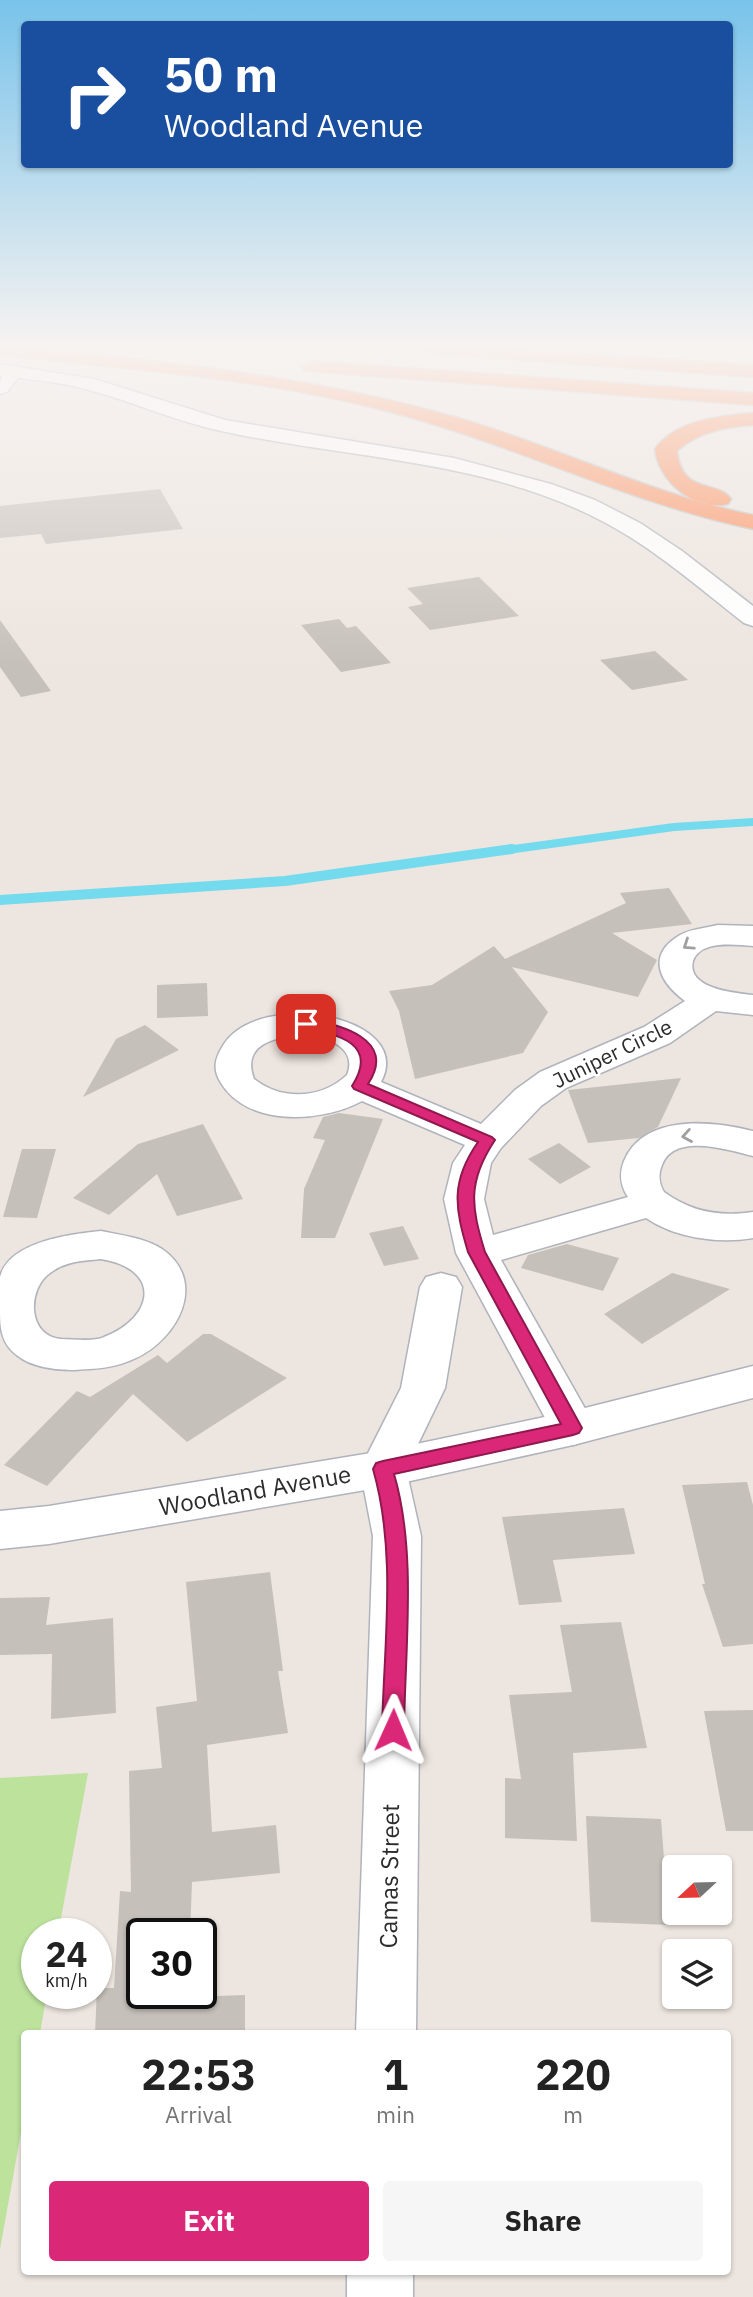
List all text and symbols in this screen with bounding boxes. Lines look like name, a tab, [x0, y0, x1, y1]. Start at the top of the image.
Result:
text: 50 m	[164, 42, 278, 105]
icon: right	[49, 49, 140, 140]
text: Woodland Avenue	[164, 104, 423, 146]
one-way arrow	[683, 937, 696, 950]
pin	[276, 994, 336, 1054]
icon: arrive	[287, 1005, 325, 1043]
street label: Juniper Circle	[547, 1012, 677, 1094]
one-way arrow	[681, 1128, 693, 1143]
street label: Woodland Avenue	[156, 1457, 354, 1523]
position arrow	[356, 1693, 430, 1767]
street label: Camas Street	[372, 1803, 406, 1949]
north arrow	[662, 1855, 732, 1925]
map controls	[662, 1855, 732, 2009]
speed limit sign: 30	[126, 1918, 217, 2009]
text: 24	[45, 1931, 88, 1977]
button: layers	[662, 1939, 732, 2009]
text: km/h	[45, 1969, 88, 1992]
text: 22:53	[141, 2047, 256, 2102]
text: 1	[383, 2047, 408, 2102]
text: 220	[535, 2047, 611, 2102]
text: Arrival	[165, 2099, 232, 2129]
text: min	[376, 2099, 415, 2129]
text: m	[563, 2099, 583, 2129]
button: Exit	[49, 2181, 369, 2261]
button: Share	[383, 2181, 703, 2261]

